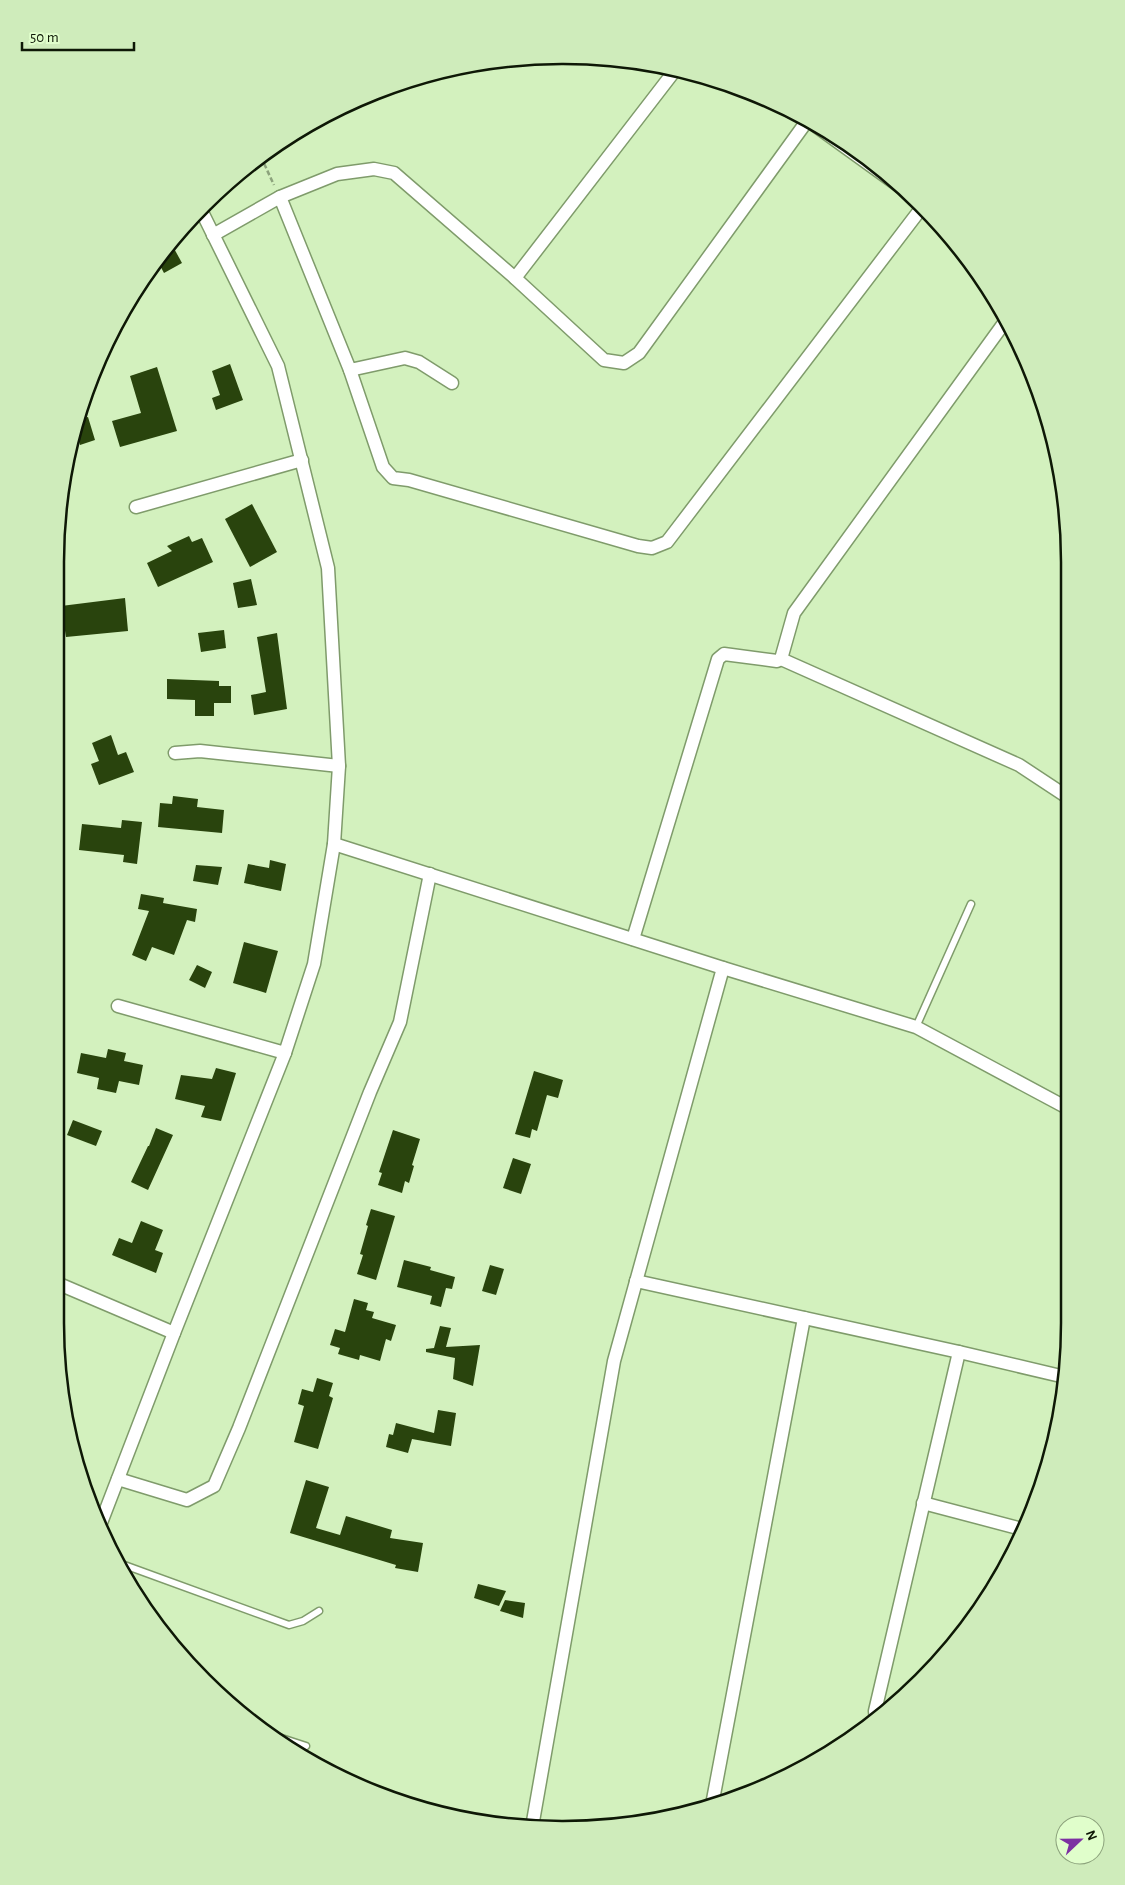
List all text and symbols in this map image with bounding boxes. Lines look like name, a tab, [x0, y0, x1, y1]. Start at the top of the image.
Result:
scale bar	[22, 20, 135, 52]
text: 50 m	[30, 30, 59, 45]
north arrow	[1055, 1815, 1105, 1865]
text: N	[1083, 1828, 1099, 1843]

